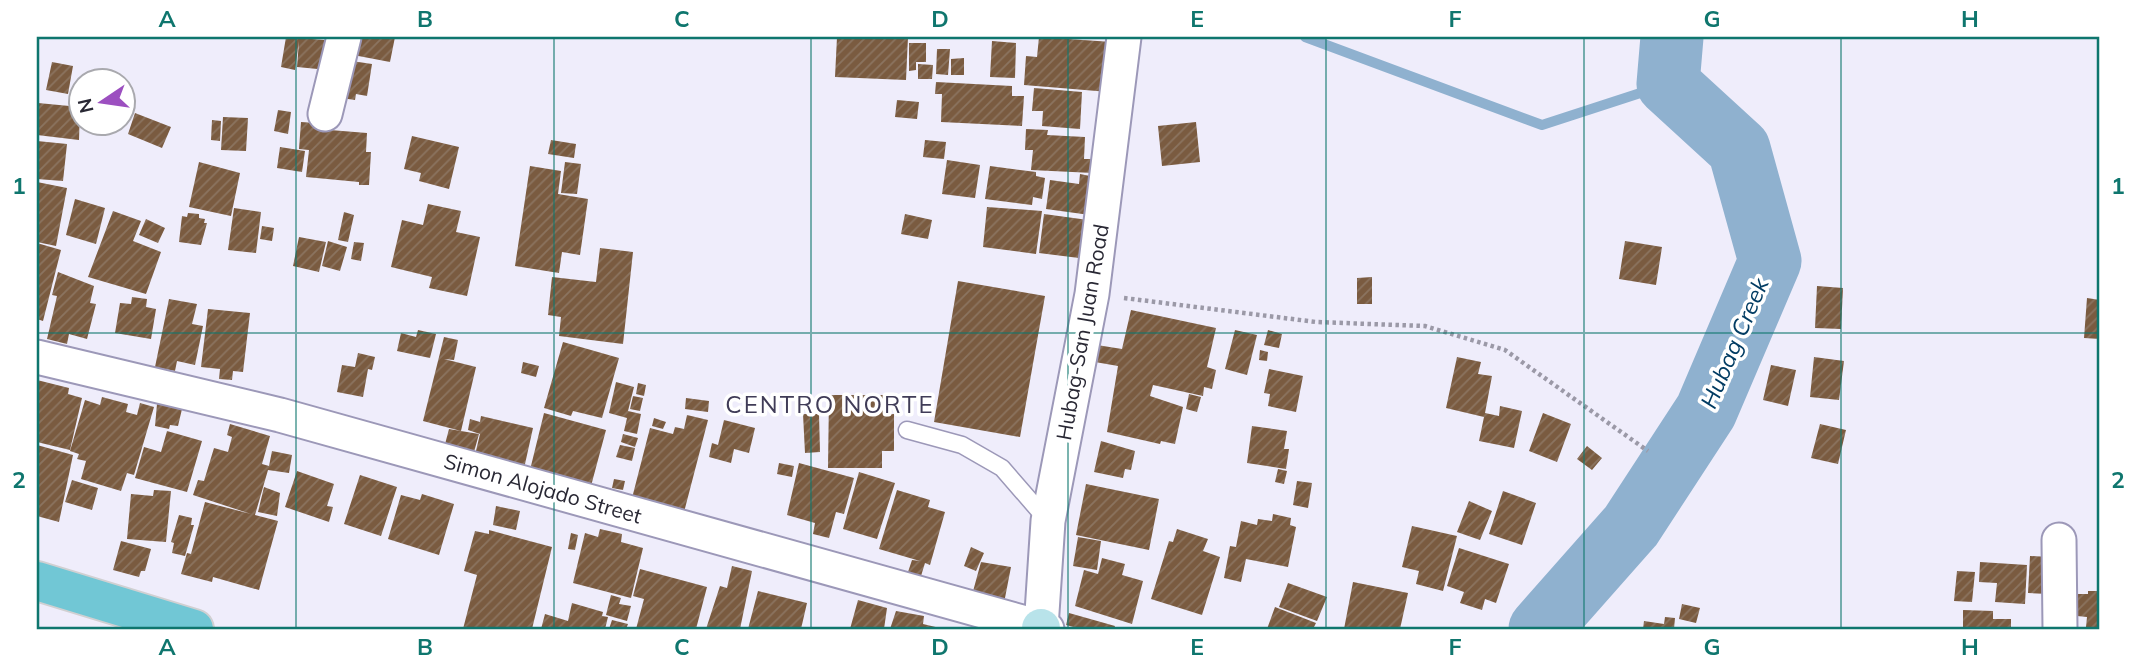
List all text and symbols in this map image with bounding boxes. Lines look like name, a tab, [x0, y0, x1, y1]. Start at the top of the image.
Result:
text: A	[158, 4, 176, 33]
text: B	[417, 4, 433, 33]
text: C	[674, 4, 690, 33]
text: D	[931, 4, 949, 33]
text: E	[1190, 4, 1204, 33]
text: F	[1448, 4, 1462, 33]
text: G	[1703, 4, 1721, 33]
text: H	[1961, 4, 1979, 33]
north arrow	[66, 66, 136, 136]
text: N	[72, 96, 99, 116]
text: 1	[12, 171, 26, 200]
text: 1	[2111, 171, 2125, 200]
street label: Hubag-San Juan Road	[1050, 222, 1114, 442]
water label: Hubag Creek	[1693, 272, 1775, 413]
district label: CENTRO NORTE	[725, 389, 935, 419]
street label: Simon Alojado Street	[441, 447, 645, 529]
text: 2	[12, 465, 26, 494]
text: 2	[2111, 465, 2125, 494]
text: A	[158, 632, 176, 661]
text: B	[417, 632, 433, 661]
text: C	[674, 632, 690, 661]
text: D	[931, 632, 949, 661]
text: E	[1190, 632, 1204, 661]
text: F	[1448, 632, 1462, 661]
text: G	[1703, 632, 1721, 661]
text: H	[1961, 632, 1979, 661]

